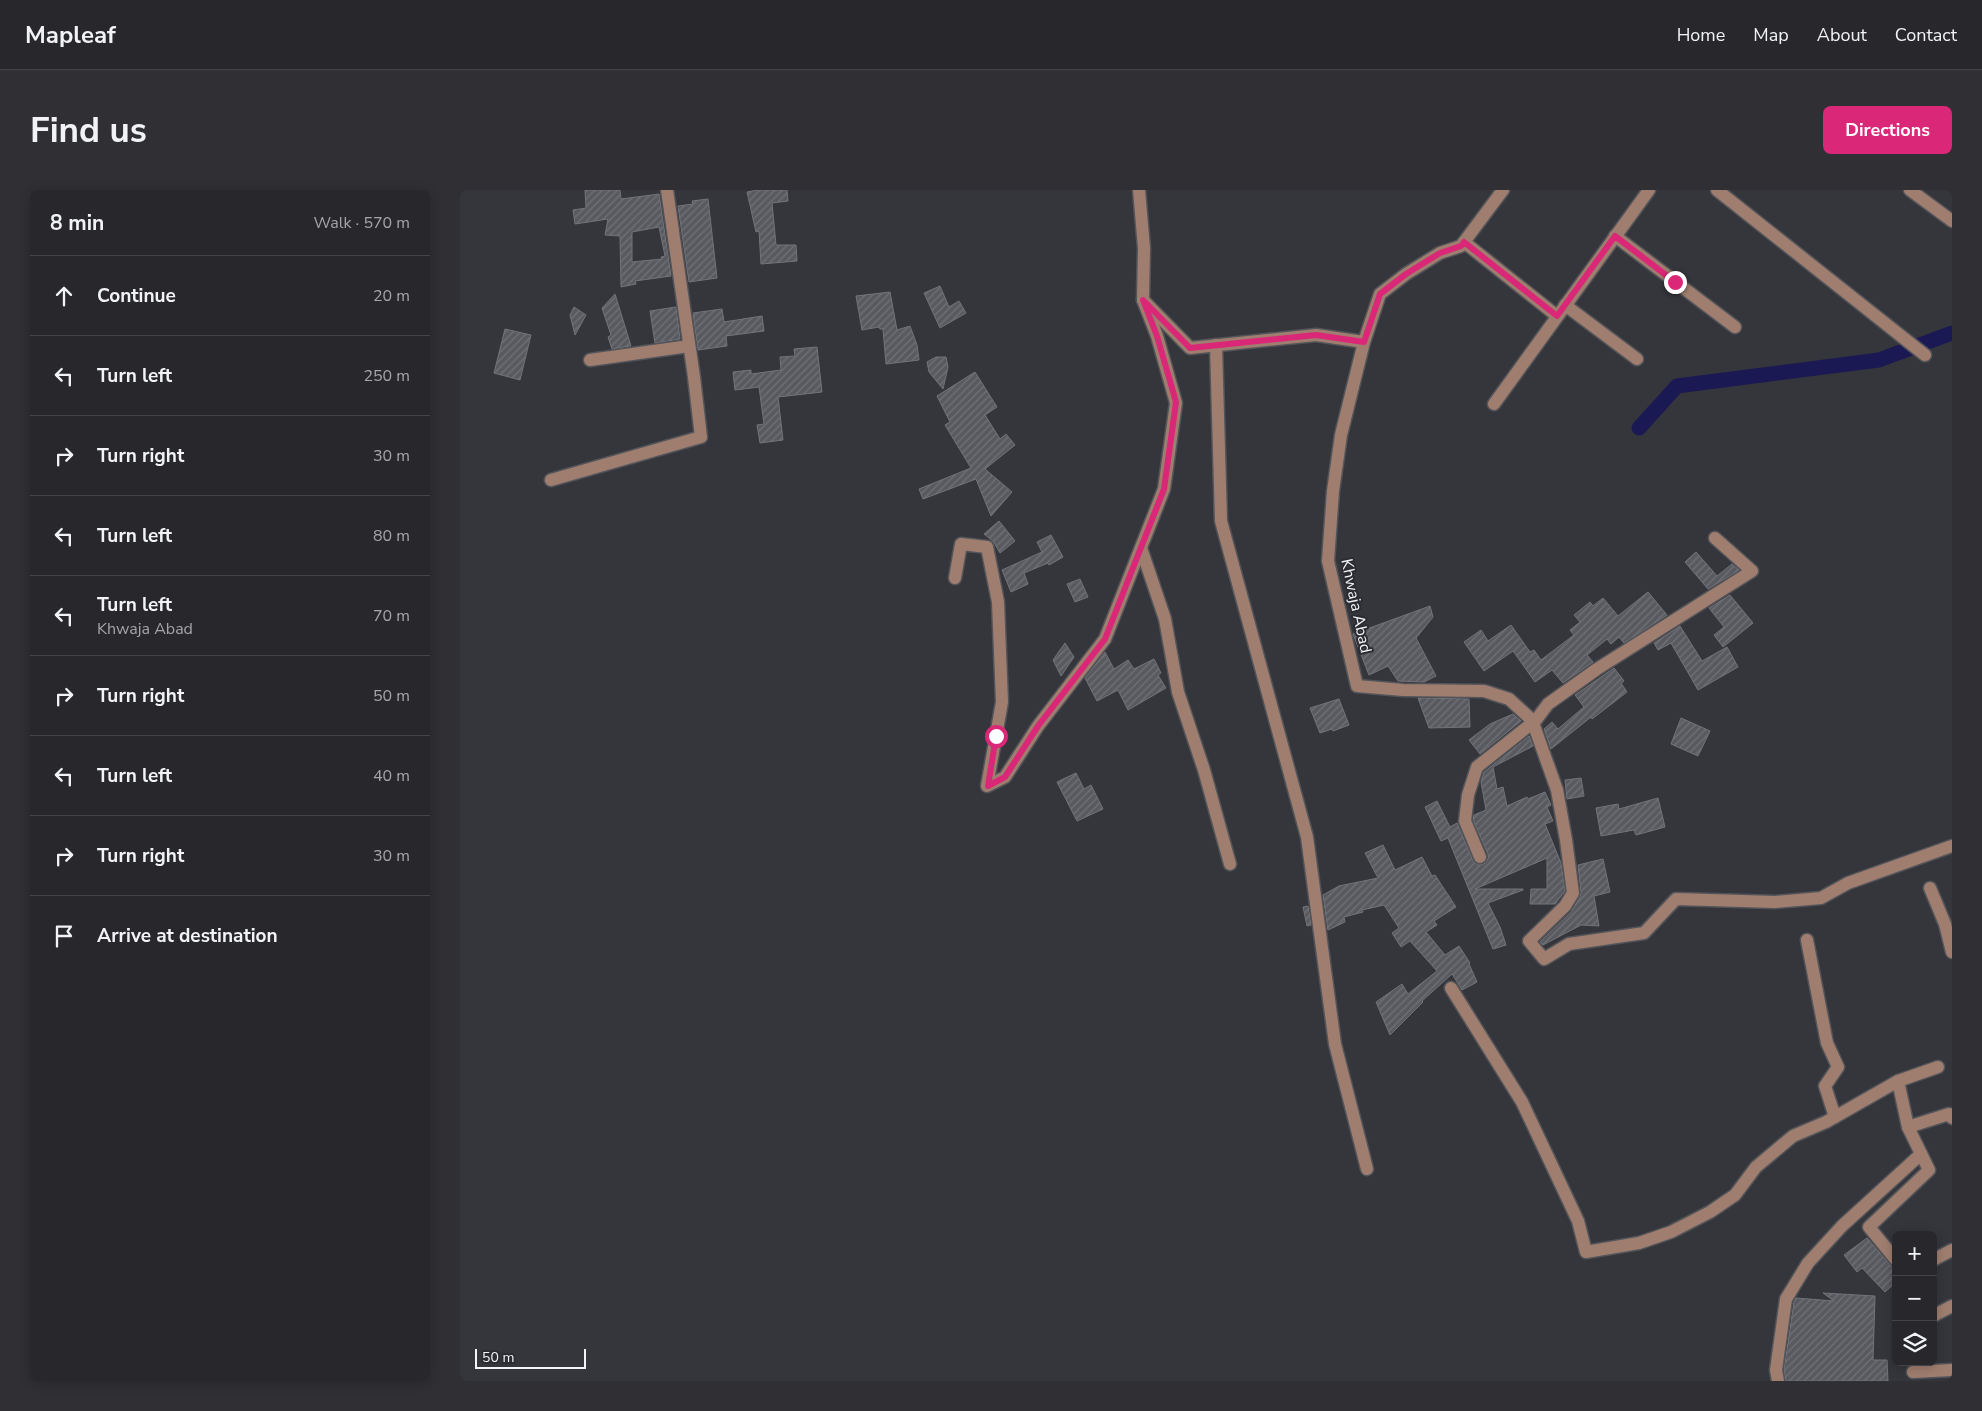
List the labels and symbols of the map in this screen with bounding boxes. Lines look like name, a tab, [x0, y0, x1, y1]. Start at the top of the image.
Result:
route end	[1664, 271, 1687, 294]
street label: Khwaja Abad	[1335, 557, 1377, 655]
route start	[985, 725, 1008, 748]
scale bar	[475, 1346, 586, 1369]

